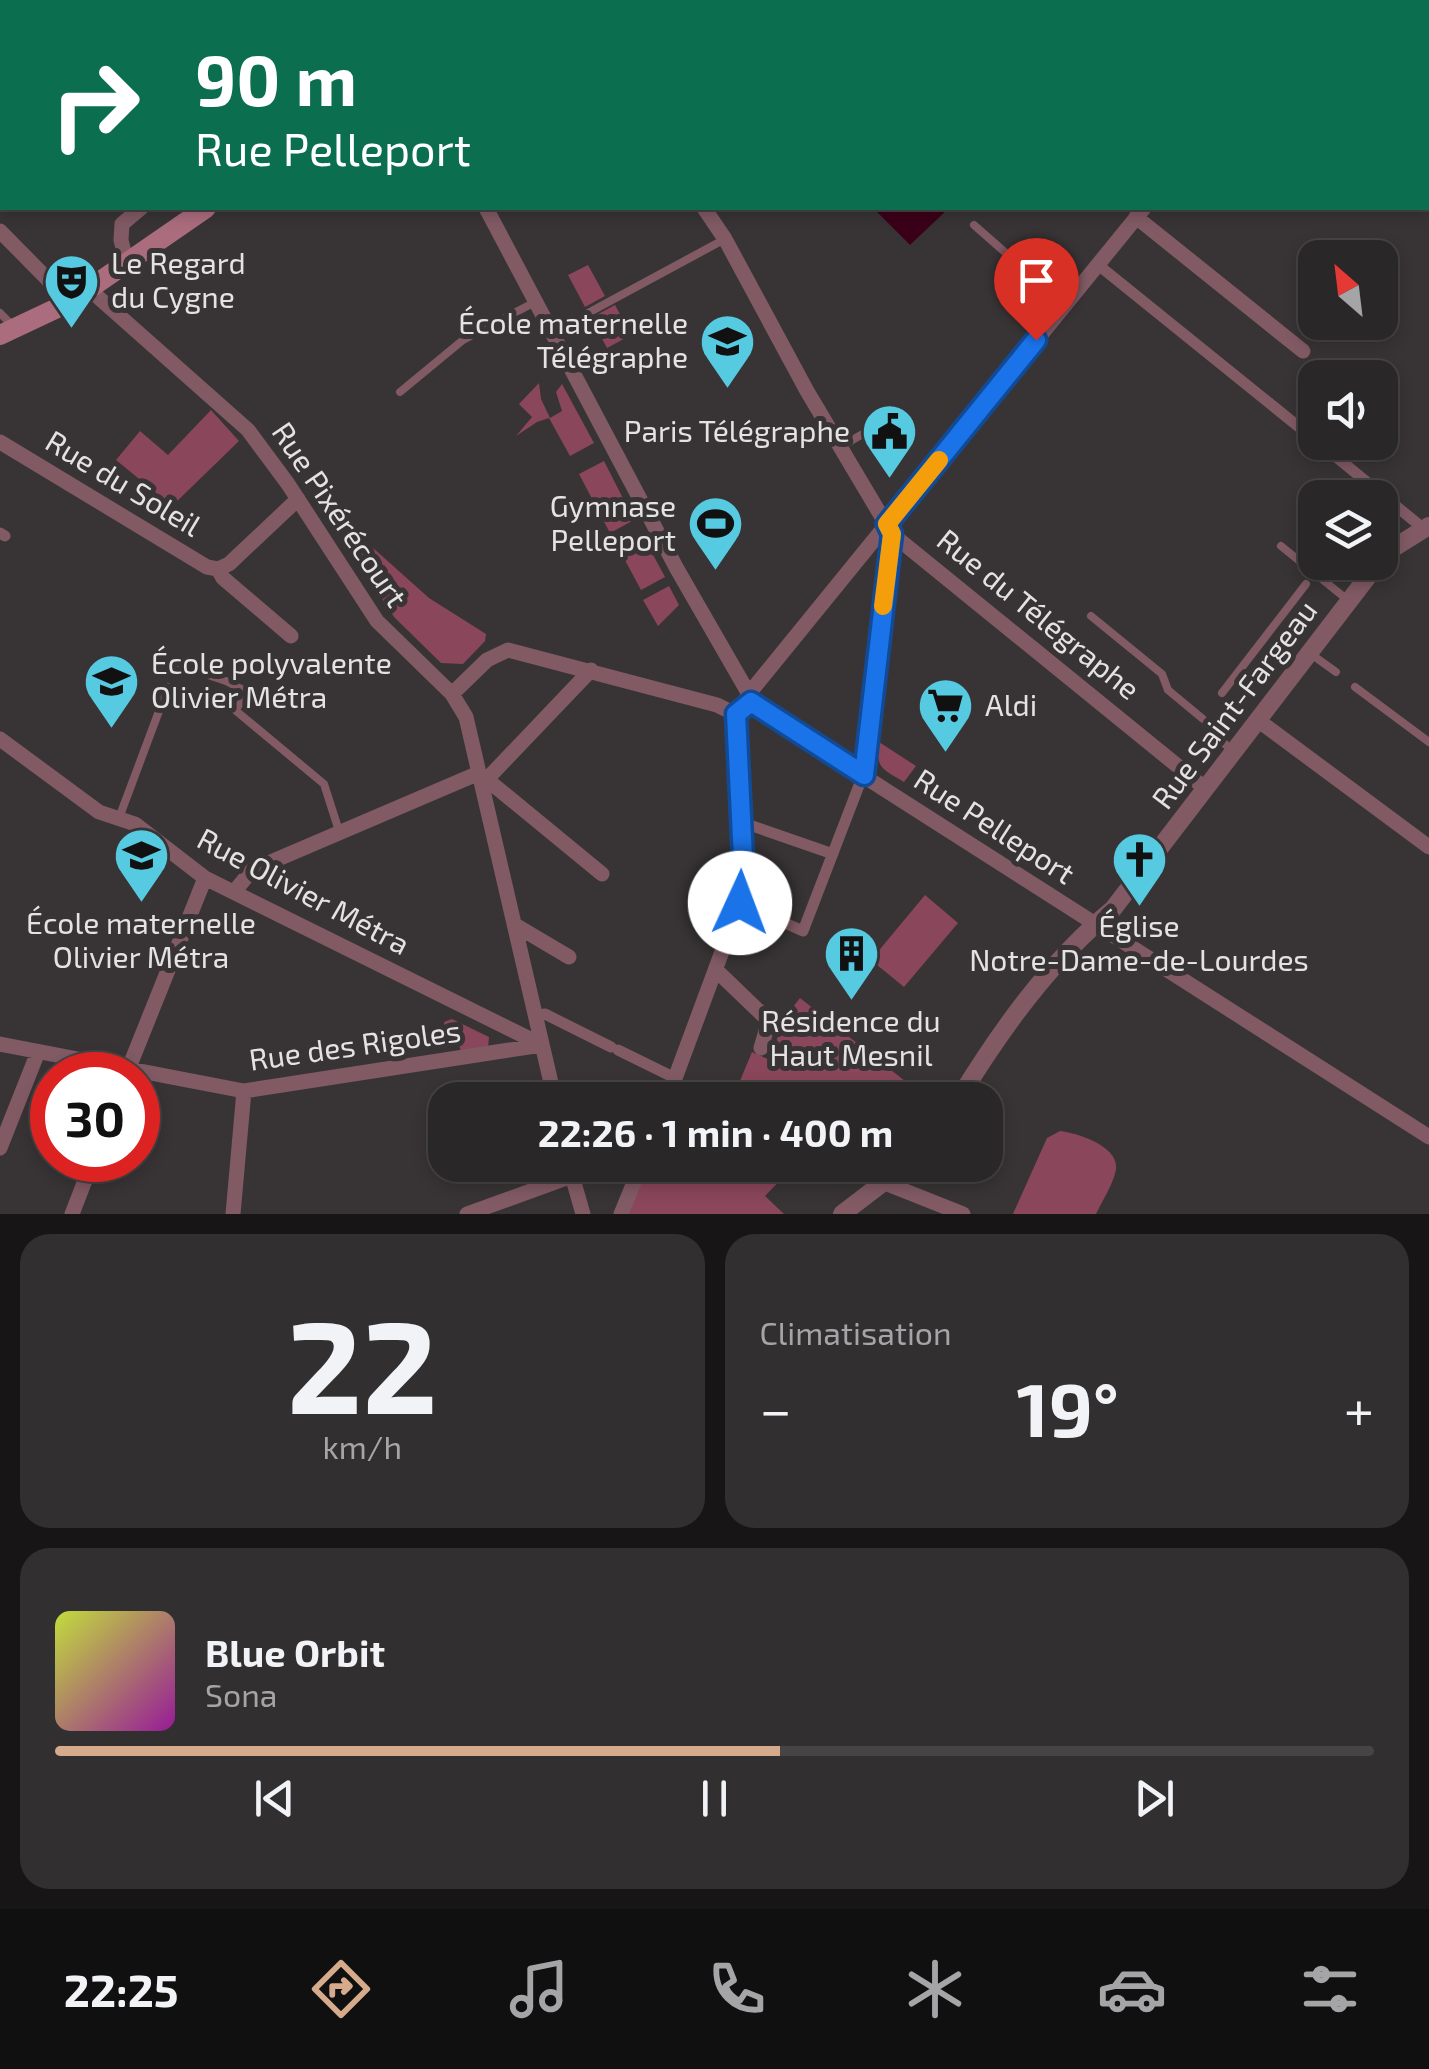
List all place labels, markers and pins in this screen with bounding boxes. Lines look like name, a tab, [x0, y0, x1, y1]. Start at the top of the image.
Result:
pin	[994, 238, 1079, 341]
place label: Le Regard du Cygne	[111, 244, 246, 314]
theatre icon: Le Regard du Cygne	[42, 251, 102, 330]
place label: École maternelle Télégraphe	[458, 304, 688, 374]
school or university icon: École maternelle Télégraphe	[697, 311, 757, 390]
public building icon: Paris Télégraphe	[859, 402, 919, 481]
place label: Paris Télégraphe	[624, 412, 850, 448]
place label: Gymnase Pelleport	[550, 487, 676, 557]
sports icon: Gymnase Pelleport	[685, 494, 745, 573]
place label: École polyvalente Olivier Métra	[151, 644, 392, 714]
school or university icon: École polyvalente Olivier Métra	[82, 651, 142, 730]
supermarket icon: Aldi	[916, 676, 976, 755]
place label: Aldi	[985, 686, 1037, 722]
school or university icon: École maternelle Olivier Métra	[111, 826, 171, 905]
church icon: Église Notre-Dame-de-Lourdes	[1109, 829, 1169, 908]
place label: École maternelle Olivier Métra	[26, 904, 256, 974]
place label: Église Notre-Dame-de-Lourdes	[969, 907, 1309, 977]
building icon: Résidence du Haut Mesnil	[821, 924, 881, 1003]
place label: Résidence du Haut Mesnil	[761, 1002, 941, 1072]

